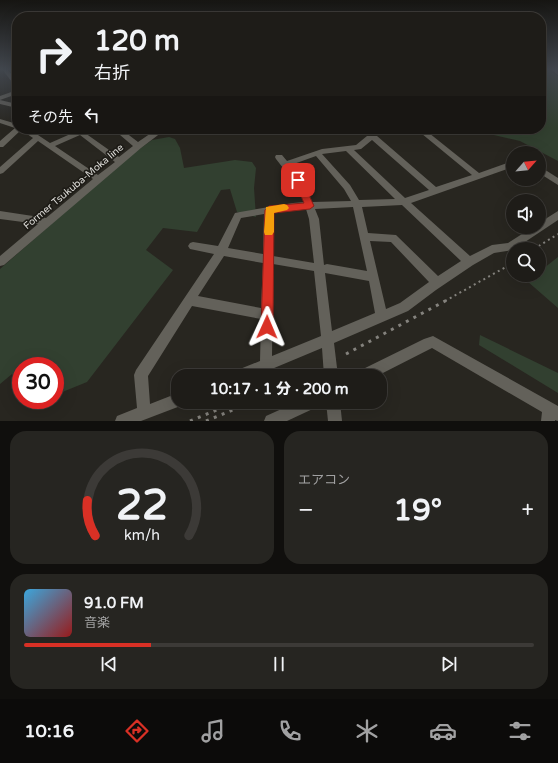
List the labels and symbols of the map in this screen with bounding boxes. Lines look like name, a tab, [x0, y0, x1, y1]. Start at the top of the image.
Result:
street label: Former Tsukuba-Moka line	[21, 141, 126, 232]
north arrow	[506, 146, 546, 186]
pin	[281, 163, 315, 197]
position arrow	[246, 306, 288, 348]
speed limit sign: 30	[12, 357, 64, 409]

